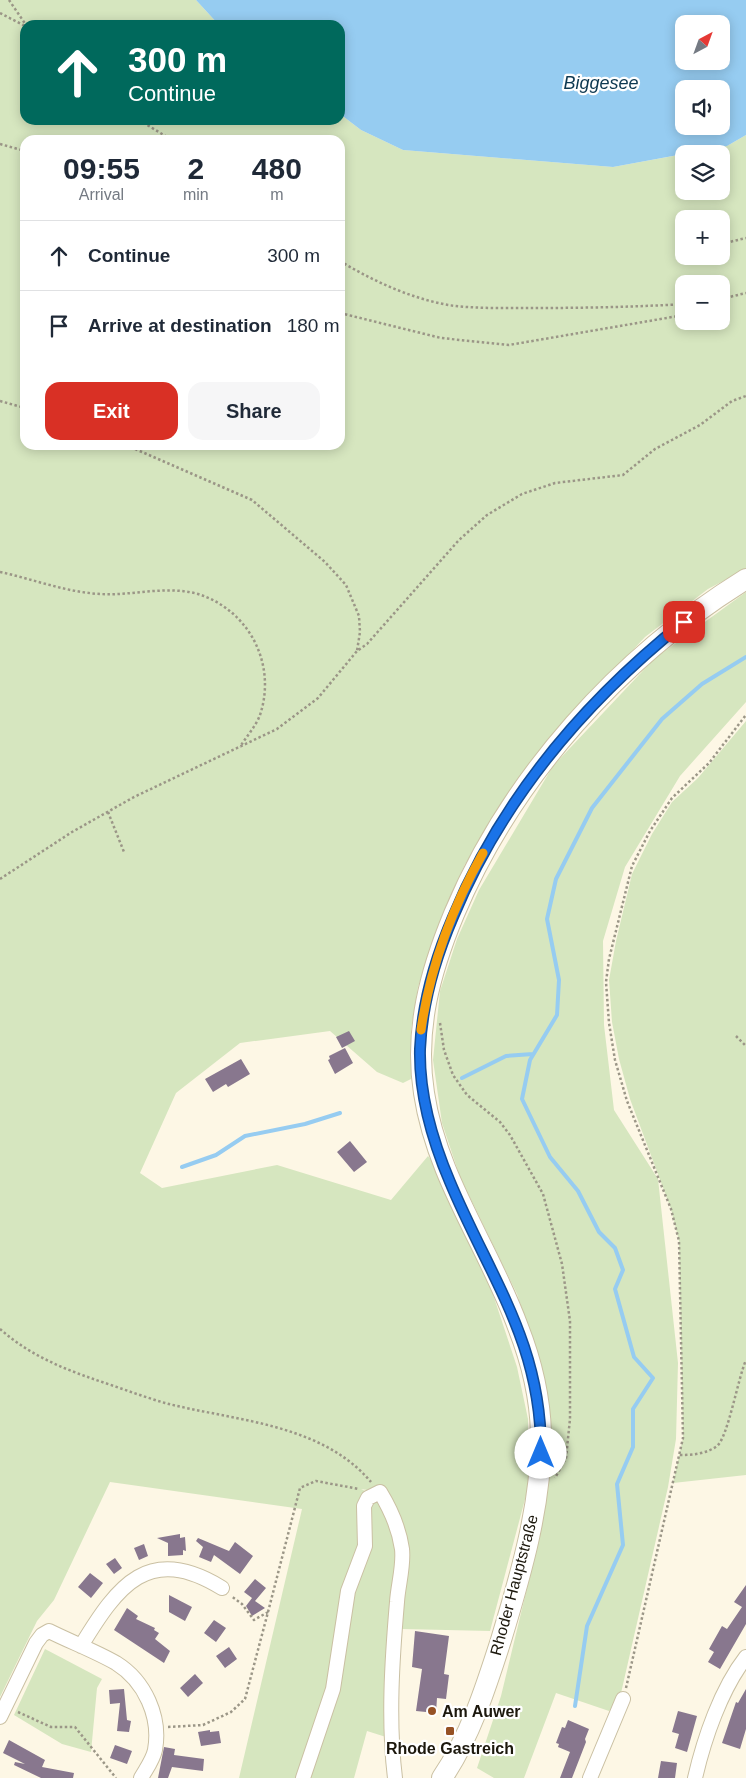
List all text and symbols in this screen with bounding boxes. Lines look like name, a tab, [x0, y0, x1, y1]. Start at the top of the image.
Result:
north arrow	[675, 15, 730, 70]
map controls	[675, 15, 730, 330]
icon: ahead	[45, 40, 110, 105]
text: 300 m	[128, 40, 227, 79]
water label: Biggesee	[563, 73, 639, 93]
button: sound	[675, 80, 730, 135]
text: Continue	[128, 81, 216, 106]
button: layers	[675, 145, 730, 200]
text: 09:55	[63, 152, 140, 185]
text: 2	[187, 152, 204, 185]
text: 480	[252, 152, 302, 185]
text: Arrival	[79, 186, 124, 203]
text: min	[183, 186, 209, 203]
text: m	[270, 186, 283, 203]
button: +	[675, 210, 730, 265]
icon: ahead	[45, 242, 73, 270]
text: Continue	[88, 245, 170, 266]
text: 300 m	[267, 245, 320, 266]
button: −	[675, 275, 730, 330]
icon: arrive	[45, 312, 73, 340]
text: Arrive at destination	[88, 315, 272, 336]
text: 180 m	[287, 315, 340, 336]
button: Exit	[45, 382, 178, 440]
button: Share	[188, 382, 320, 440]
pin	[663, 601, 705, 643]
icon: arrive	[670, 608, 698, 636]
position arrow	[514, 1426, 566, 1478]
street label: Rhoder Hauptstraße	[487, 1513, 541, 1657]
place label: Am Auwer	[442, 1703, 521, 1720]
marker: Am Auwer	[426, 1705, 438, 1717]
marker: Rhode Gastreich	[444, 1725, 456, 1737]
place label: Rhode Gastreich	[386, 1740, 514, 1757]

